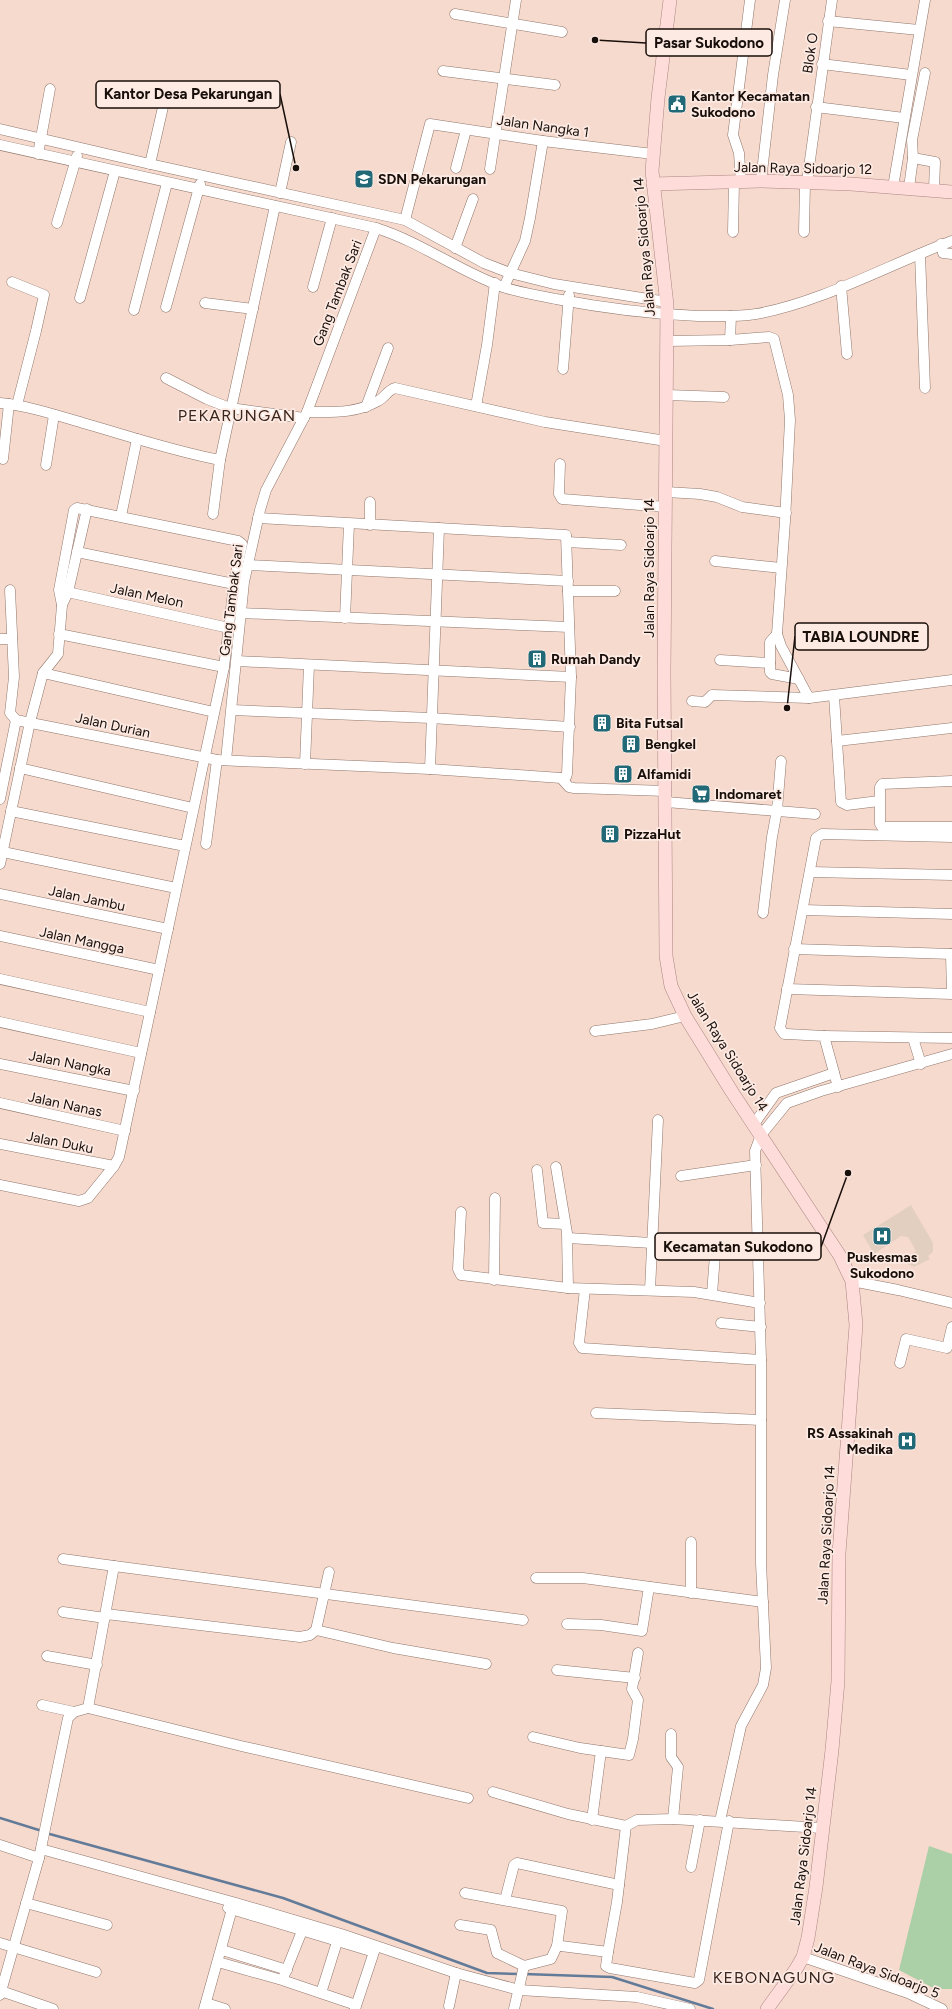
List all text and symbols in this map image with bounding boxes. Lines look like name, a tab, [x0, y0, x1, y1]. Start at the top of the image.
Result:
callout: Pasar Sukodono	[646, 29, 772, 56]
street label: Blok O	[799, 32, 822, 74]
text: Pasar Sukodono	[654, 34, 764, 52]
callout: Kantor Desa Pekarungan	[96, 81, 280, 108]
text: Kantor Desa Pekarungan	[104, 85, 272, 103]
place label: Kantor Kecamatan Sukodono	[691, 88, 810, 121]
public building icon: Kantor Kecamatan Sukodono	[666, 93, 688, 115]
street label: Jalan Nangka 1	[496, 112, 590, 141]
street label: Jalan Raya Sidoarjo 12	[734, 159, 872, 178]
school or university icon: SDN Pekarungan	[353, 168, 375, 190]
place label: SDN Pekarungan	[378, 171, 486, 188]
street label: Jalan Raya Sidoarjo 14	[630, 177, 659, 317]
street label: Gang Tambak Sari	[309, 238, 366, 349]
district label: PEKARUNGAN	[178, 406, 296, 425]
street label: Jalan Raya Sidoarjo 14	[641, 498, 658, 638]
street label: Gang Tambak Sari	[216, 543, 247, 657]
street label: Jalan Melon	[109, 579, 185, 612]
callout: TABIA LOUNDRE	[795, 623, 928, 650]
text: TABIA LOUNDRE	[802, 628, 920, 646]
building icon: Rumah Dandy	[526, 648, 548, 670]
place label: Rumah Dandy	[551, 651, 642, 668]
street label: Jalan Durian	[74, 709, 152, 742]
building icon: Bita Futsal	[591, 712, 613, 734]
place label: Bita Futsal	[616, 715, 683, 732]
building icon: Bengkel	[620, 733, 642, 755]
place label: Bengkel	[645, 736, 696, 753]
building icon: Alfamidi	[612, 763, 634, 785]
place label: Alfamidi	[637, 766, 691, 783]
supermarket icon: Indomaret	[690, 783, 712, 805]
place label: Indomaret	[715, 786, 782, 803]
building icon: PizzaHut	[599, 823, 621, 845]
place label: PizzaHut	[624, 826, 681, 843]
street label: Jalan Jambu	[47, 882, 127, 915]
street label: Jalan Mangga	[38, 923, 126, 958]
street label: Jalan Raya Sidoarjo 14	[683, 988, 772, 1115]
street label: Jalan Nangka	[27, 1047, 113, 1080]
street label: Jalan Nanas	[26, 1088, 103, 1121]
street label: Jalan Duku	[25, 1128, 95, 1157]
hospital icon: Puskesmas Sukodono	[871, 1225, 893, 1247]
callout: Kecamatan Sukodono	[655, 1233, 821, 1260]
text: Kecamatan Sukodono	[663, 1238, 813, 1256]
place label: Puskesmas Sukodono	[847, 1249, 918, 1282]
place label: RS Assakinah Medika	[807, 1425, 893, 1458]
hospital icon: RS Assakinah Medika	[896, 1430, 918, 1452]
street label: Jalan Raya Sidoarjo 14	[814, 1465, 839, 1605]
street label: Jalan Raya Sidoarjo 14	[787, 1786, 820, 1926]
street label: Jalan Raya Sidoarjo 5	[812, 1939, 942, 2002]
district label: KEBONAGUNG	[713, 1968, 835, 1987]

